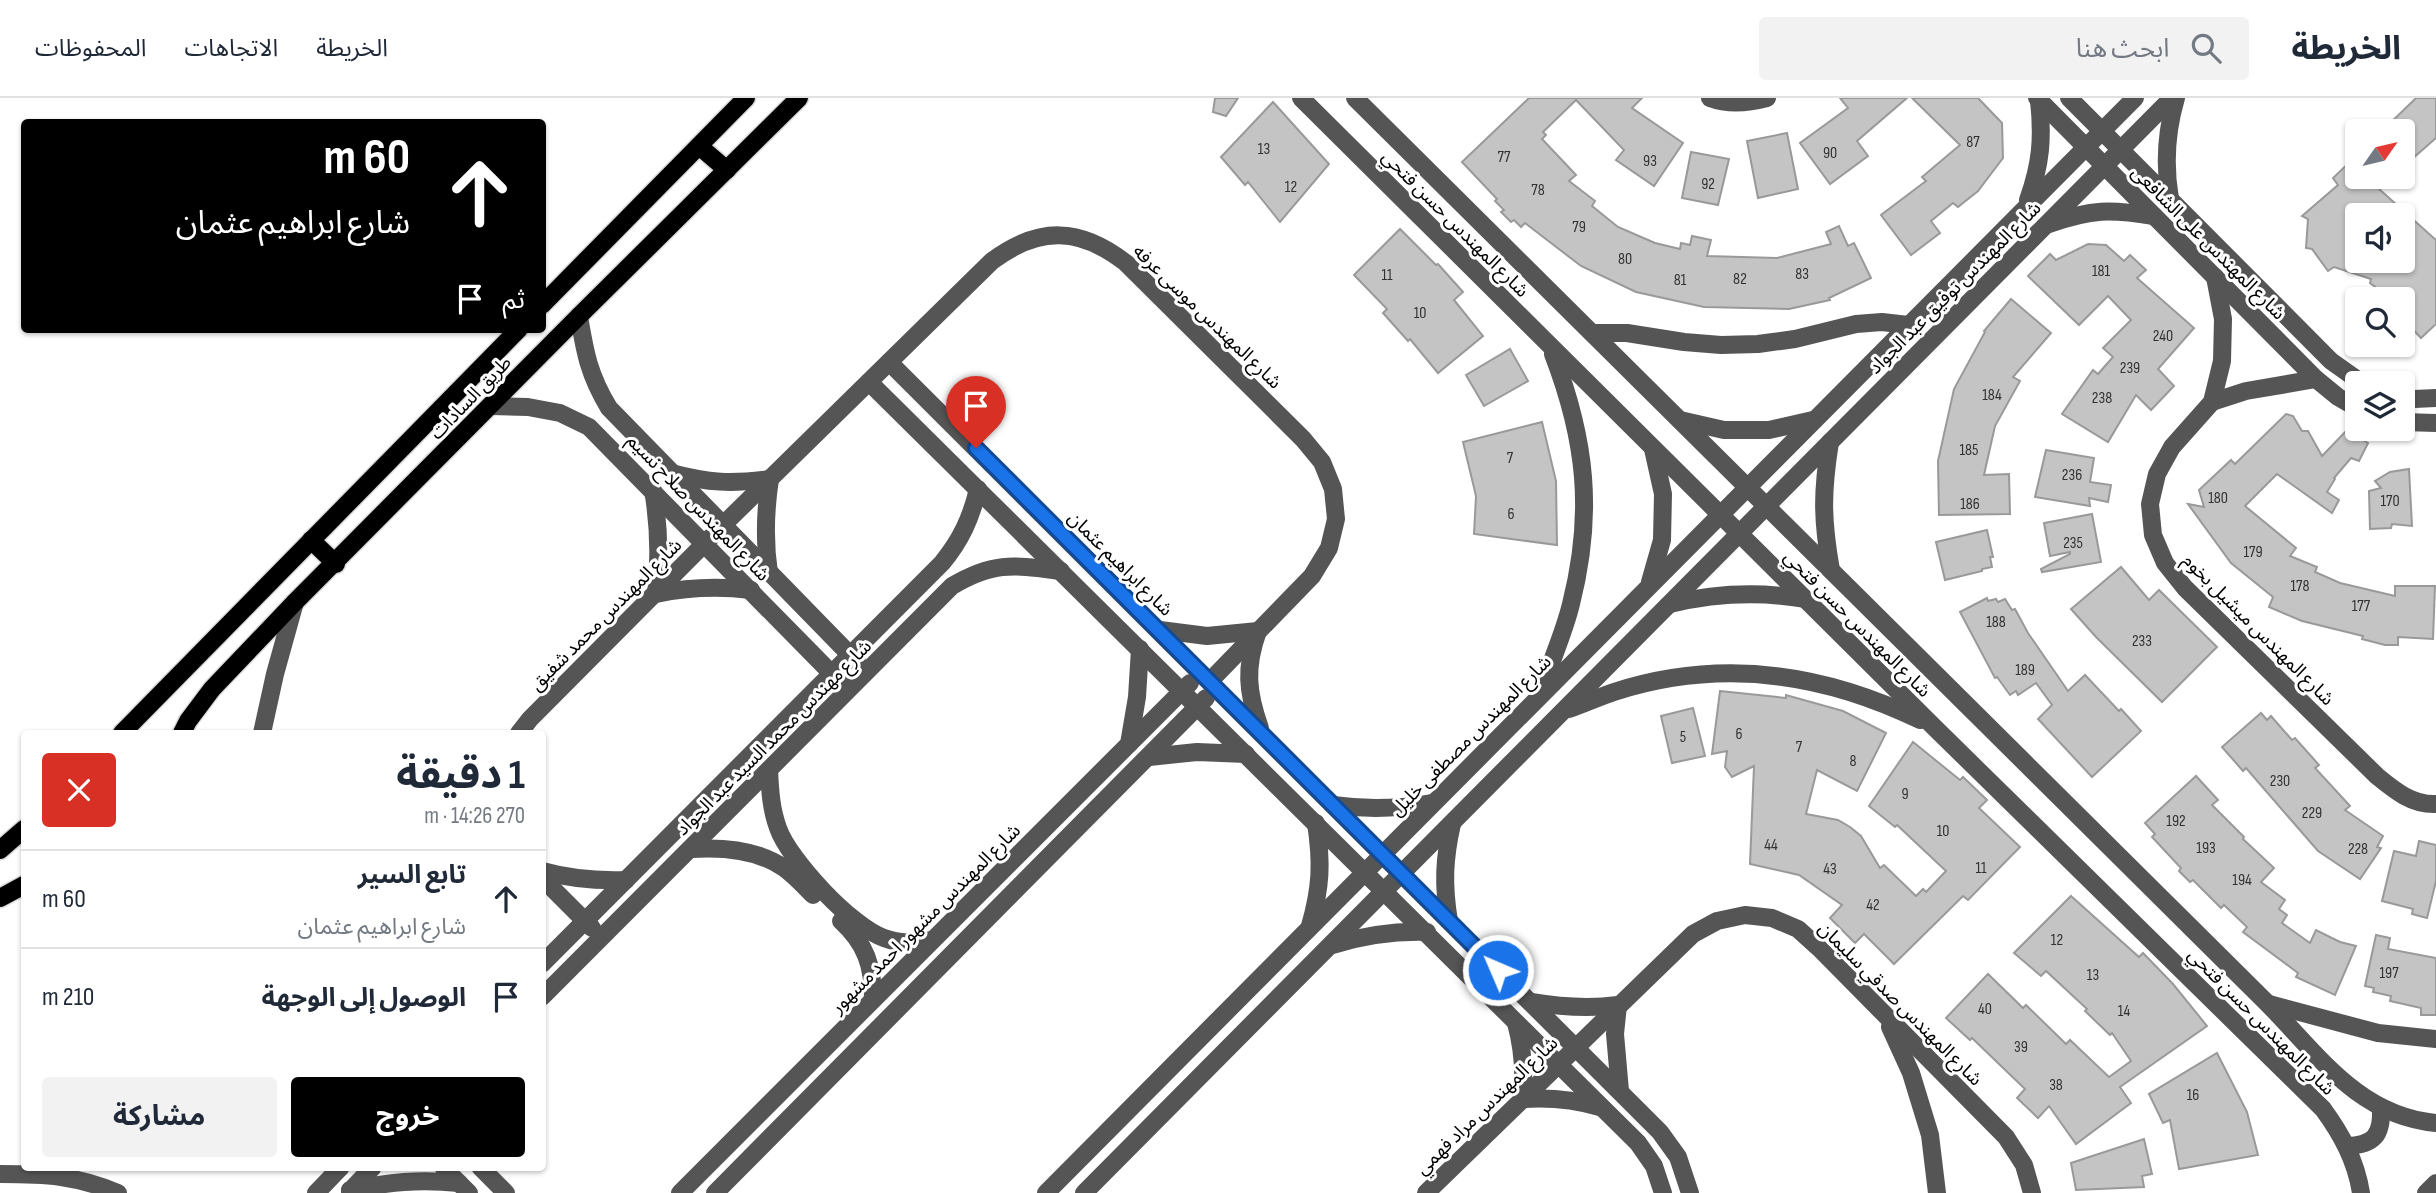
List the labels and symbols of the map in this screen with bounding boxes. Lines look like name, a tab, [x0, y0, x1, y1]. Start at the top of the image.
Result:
north arrow	[2345, 119, 2415, 189]
house number: 87	[1966, 133, 1980, 152]
house number: 13	[1258, 140, 1270, 159]
house number: 90	[1823, 144, 1837, 163]
street label: شارع المهندس حسن فتحي	[1375, 146, 1533, 304]
house number: 77	[1498, 148, 1511, 167]
house number: 93	[1643, 152, 1657, 171]
street label: شارع المهندس على الشافعى	[2125, 161, 2290, 326]
house number: 92	[1701, 175, 1715, 194]
house number: 12	[1285, 178, 1297, 197]
house number: 78	[1531, 181, 1545, 200]
street label: شارع المهندس توفيق عبد الجواد	[1864, 197, 2047, 380]
house number: 79	[1572, 218, 1586, 237]
street label: شارع المهندس موسى عرفه	[1127, 240, 1286, 395]
house number: 80	[1618, 250, 1632, 269]
house number: 181	[2092, 262, 2110, 281]
house number: 83	[1795, 265, 1809, 284]
house number: 11	[1381, 266, 1393, 285]
house number: 82	[1733, 270, 1747, 289]
house number: 81	[1674, 271, 1687, 290]
house number: 10	[1414, 304, 1426, 323]
house number: 240	[2153, 327, 2173, 346]
street label: طريق السادات	[425, 351, 517, 445]
house number: 239	[2120, 359, 2140, 378]
pin	[946, 376, 1006, 448]
house number: 184	[1982, 386, 2002, 405]
house number: 238	[2092, 389, 2112, 408]
street label: شارع المهندس صلاح نسيم	[620, 430, 774, 588]
house number: 185	[1959, 441, 1979, 460]
house number: 7	[1507, 449, 1514, 468]
house number: 236	[2062, 466, 2082, 485]
house number: 180	[2208, 489, 2228, 508]
house number: 170	[2380, 492, 2400, 511]
house number: 186	[1960, 495, 1980, 514]
house number: 6	[1507, 505, 1515, 524]
street label: شارع ابراهيم عثمان	[1061, 507, 1177, 623]
street label: شارع المهندس محمد شفيق	[525, 534, 688, 697]
house number: 235	[2063, 534, 2083, 553]
house number: 179	[2243, 543, 2263, 562]
street label: شارع المهندس حسن فتحي	[1777, 546, 1935, 704]
street label: شارع المهندس ميشيل بخوم	[2176, 549, 2339, 712]
house number: 178	[2291, 577, 2309, 596]
house number: 177	[2352, 597, 2371, 616]
house number: 188	[1986, 613, 2006, 632]
house number: 233	[2132, 632, 2152, 651]
street label: شارع مهندس محمد السيد عبد الجواد	[671, 635, 878, 842]
street label: شارع المهندس مصطفى خليل	[1386, 651, 1557, 822]
house number: 189	[2015, 661, 2035, 680]
house number: 6	[1735, 725, 1743, 744]
house number: 5	[1680, 728, 1686, 747]
house number: 7	[1796, 738, 1803, 757]
house number: 8	[1849, 752, 1857, 771]
house number: 230	[2270, 772, 2290, 791]
house number: 9	[1901, 785, 1909, 804]
house number: 229	[2302, 804, 2322, 823]
house number: 192	[2166, 812, 2186, 831]
street label: شارع المهندس مشهور احمد مشهور	[826, 819, 1026, 1020]
house number: 10	[1937, 822, 1949, 841]
house number: 44	[1764, 836, 1778, 855]
house number: 193	[2196, 839, 2216, 858]
house number: 228	[2348, 840, 2368, 859]
house number: 11	[1975, 859, 1987, 878]
house number: 43	[1823, 860, 1837, 879]
house number: 194	[2232, 871, 2252, 890]
house number: 42	[1866, 896, 1880, 915]
street label: شارع المهندس صدقي سليمان	[1811, 917, 1987, 1093]
house number: 12	[2051, 931, 2063, 950]
position arrow	[1461, 933, 1535, 1007]
street label: شارع المهندس حسن فتحي	[2181, 944, 2339, 1102]
house number: 197	[2379, 964, 2399, 983]
house number: 13	[2087, 966, 2099, 985]
house number: 40	[1978, 1000, 1992, 1019]
house number: 14	[2118, 1002, 2130, 1021]
street label: شارع المهندس مراد فهمي	[1411, 1032, 1565, 1182]
house number: 39	[2014, 1038, 2028, 1057]
house number: 38	[2049, 1076, 2063, 1095]
house number: 16	[2187, 1086, 2199, 1105]

